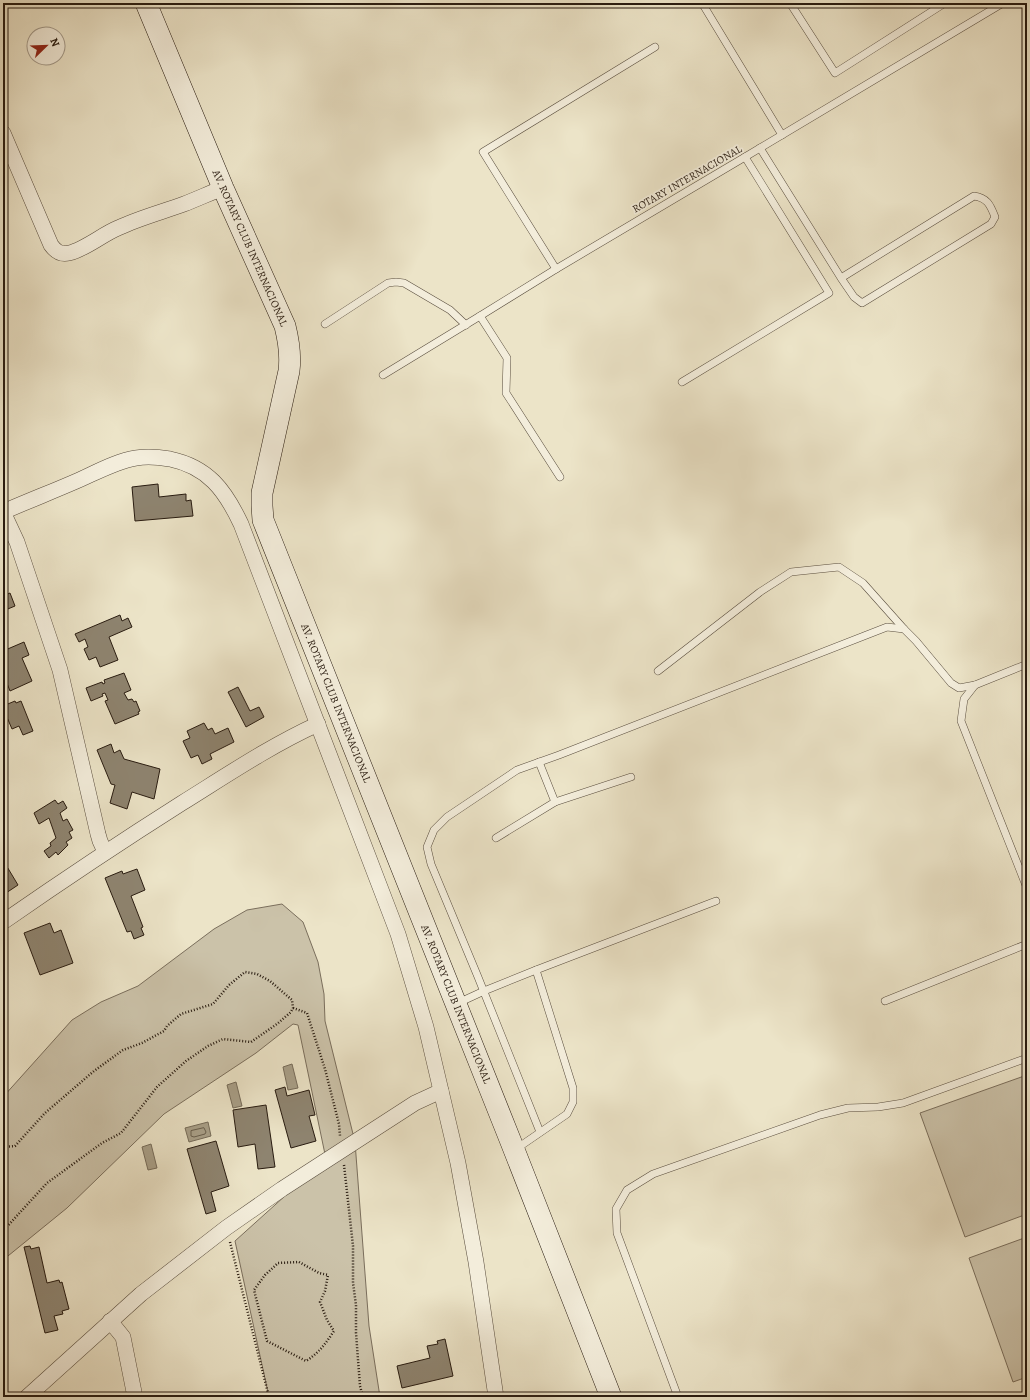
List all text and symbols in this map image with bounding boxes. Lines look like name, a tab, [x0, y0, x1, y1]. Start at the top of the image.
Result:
north arrow	[26, 26, 66, 66]
text: N	[46, 36, 63, 49]
street label: ROTARY INTERNACIONAL	[629, 141, 745, 217]
street label: AV. ROTARY CLUB INTERNACIONAL	[208, 166, 292, 329]
street label: AV. ROTARY CLUB INTERNACIONAL	[297, 620, 375, 785]
street label: AV. ROTARY CLUB INTERNACIONAL	[417, 921, 495, 1086]

